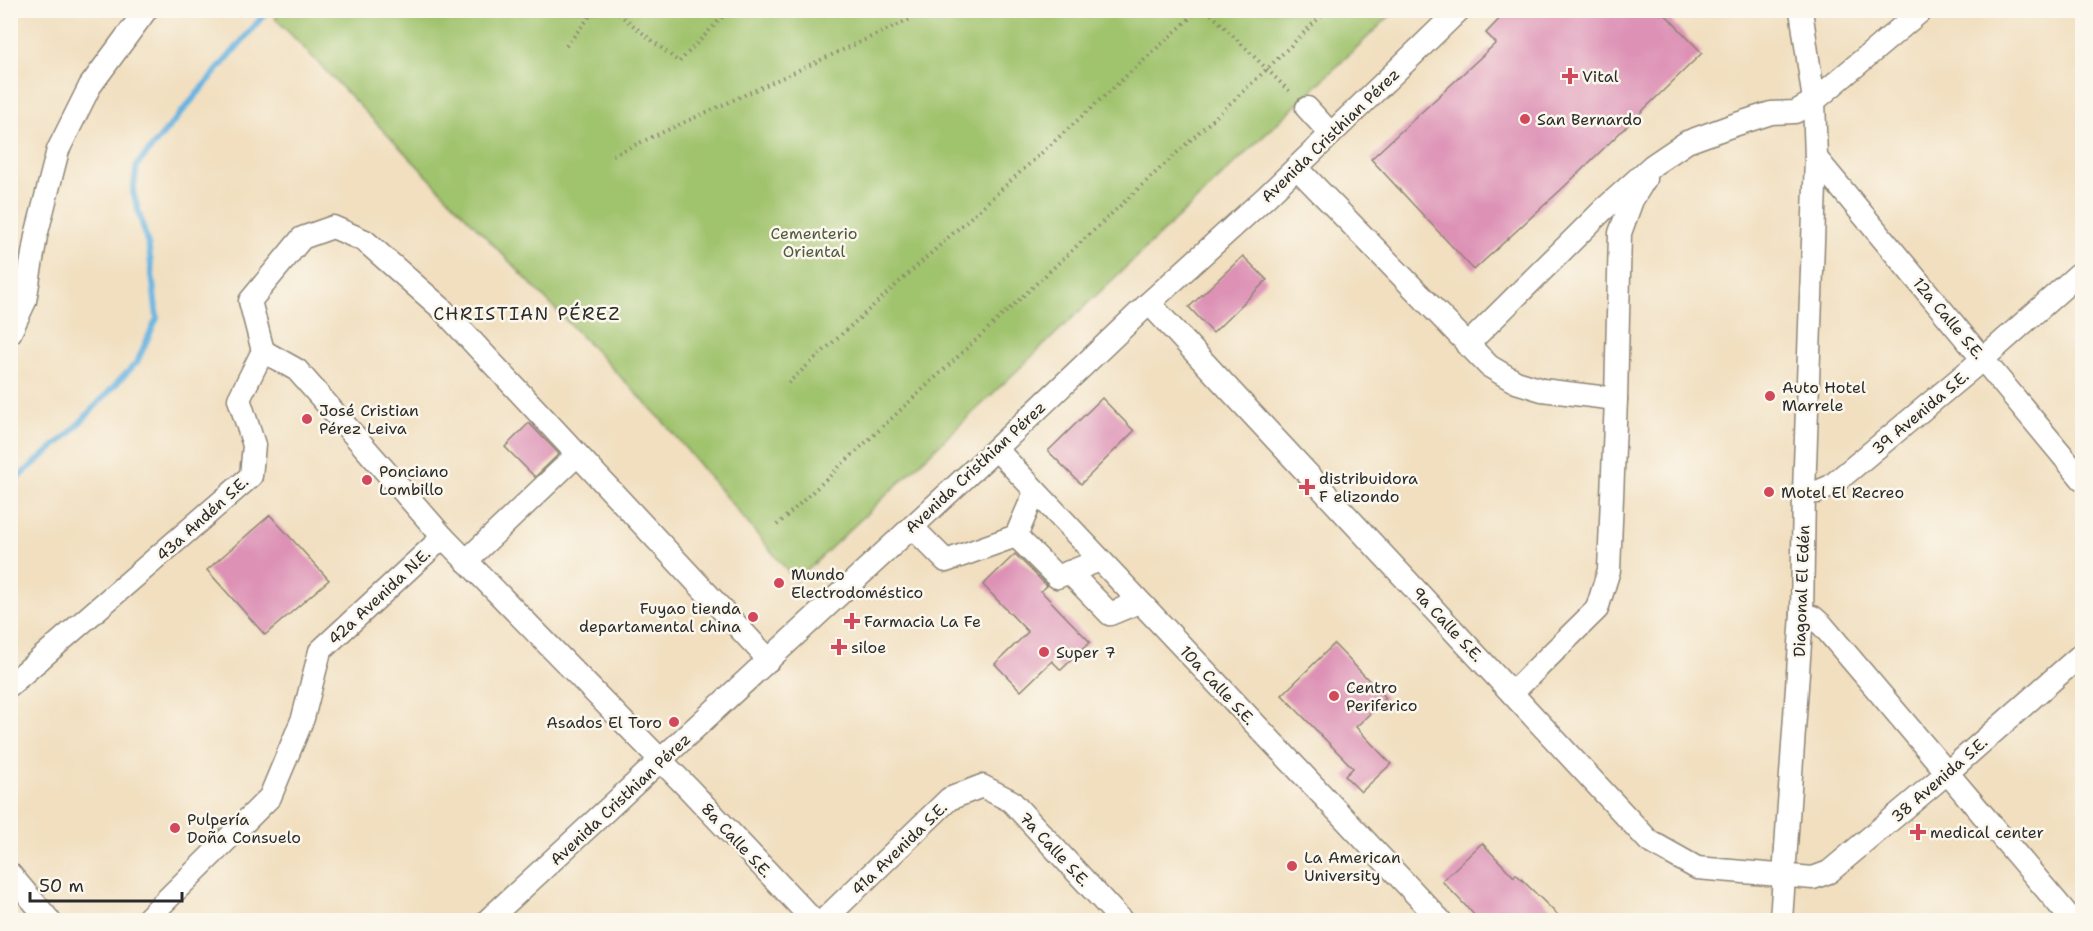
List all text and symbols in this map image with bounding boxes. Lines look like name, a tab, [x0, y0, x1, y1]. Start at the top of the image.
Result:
street label: Avenida Cristhian Pérez	[1257, 64, 1404, 207]
place label: Vital	[1582, 66, 1619, 87]
marker: Vital	[1563, 69, 1577, 83]
place label: San Bernardo	[1537, 109, 1642, 130]
marker: San Bernardo	[1518, 112, 1532, 126]
park label: Cementerio Oriental	[771, 223, 857, 262]
street label: 12a Calle S.E.	[1908, 273, 1989, 364]
district label: CHRISTIAN PÉREZ	[433, 302, 621, 326]
street label: 39 Avenida S.E.	[1867, 366, 1973, 459]
place label: Auto Hotel Marrele	[1782, 377, 1866, 416]
marker: Auto Hotel Marrele	[1763, 389, 1777, 403]
street label: Avenida Cristhian Pérez	[901, 397, 1050, 538]
place label: José Cristian Pérez Leiva	[319, 400, 419, 439]
marker: José Cristian Pérez Leiva	[300, 412, 314, 426]
place label: Ponciano Lombillo	[379, 461, 448, 500]
place label: distribuidora F elizondo	[1319, 468, 1418, 507]
street label: 43a Andén S.E.	[152, 471, 253, 565]
marker: Ponciano Lombillo	[360, 473, 374, 487]
marker: distribuidora F elizondo	[1300, 480, 1314, 494]
place label: Motel El Recreo	[1781, 482, 1904, 503]
marker: Motel El Recreo	[1762, 485, 1776, 499]
street label: Diagonal El Edén	[1789, 524, 1814, 657]
street label: 42a Avenida N.E.	[324, 543, 435, 649]
place label: Mundo Electrodoméstico	[791, 564, 923, 603]
marker: Mundo Electrodoméstico	[772, 576, 786, 590]
street label: 9a Calle S.E.	[1408, 582, 1488, 666]
place label: Fuyao tienda departamental china	[579, 598, 741, 637]
marker: Fuyao tienda departamental china	[746, 610, 760, 624]
place label: Farmacia La Fe	[864, 611, 981, 632]
marker: Farmacia La Fe	[845, 614, 859, 628]
place label: siloe	[851, 637, 886, 658]
marker: siloe	[832, 640, 846, 654]
street label: 10a Calle S.E.	[1175, 641, 1260, 730]
place label: Super 7	[1056, 642, 1116, 663]
marker: Super 7	[1037, 645, 1051, 659]
place label: Centro Periferico	[1346, 677, 1417, 716]
marker: Centro Periferico	[1327, 689, 1341, 703]
place label: Asados El Toro	[546, 712, 662, 733]
marker: Asados El Toro	[667, 715, 681, 729]
street label: Avenida Cristhian Pérez	[546, 729, 695, 870]
street label: 38 Avenida S.E.	[1887, 732, 1992, 827]
street label: 41a Avenida S.E.	[847, 797, 952, 899]
street label: 8a Calle S.E.	[697, 798, 777, 882]
street label: 7a Calle S.E.	[1015, 808, 1095, 891]
place label: Pulpería Doña Consuelo	[187, 809, 301, 848]
marker: Pulpería Doña Consuelo	[168, 821, 182, 835]
place label: medical center	[1930, 822, 2044, 843]
marker: medical center	[1911, 825, 1925, 839]
place label: La American University	[1304, 847, 1401, 886]
marker: La American University	[1285, 859, 1299, 873]
scale bar	[30, 865, 182, 903]
text: 50 m	[39, 874, 84, 898]

